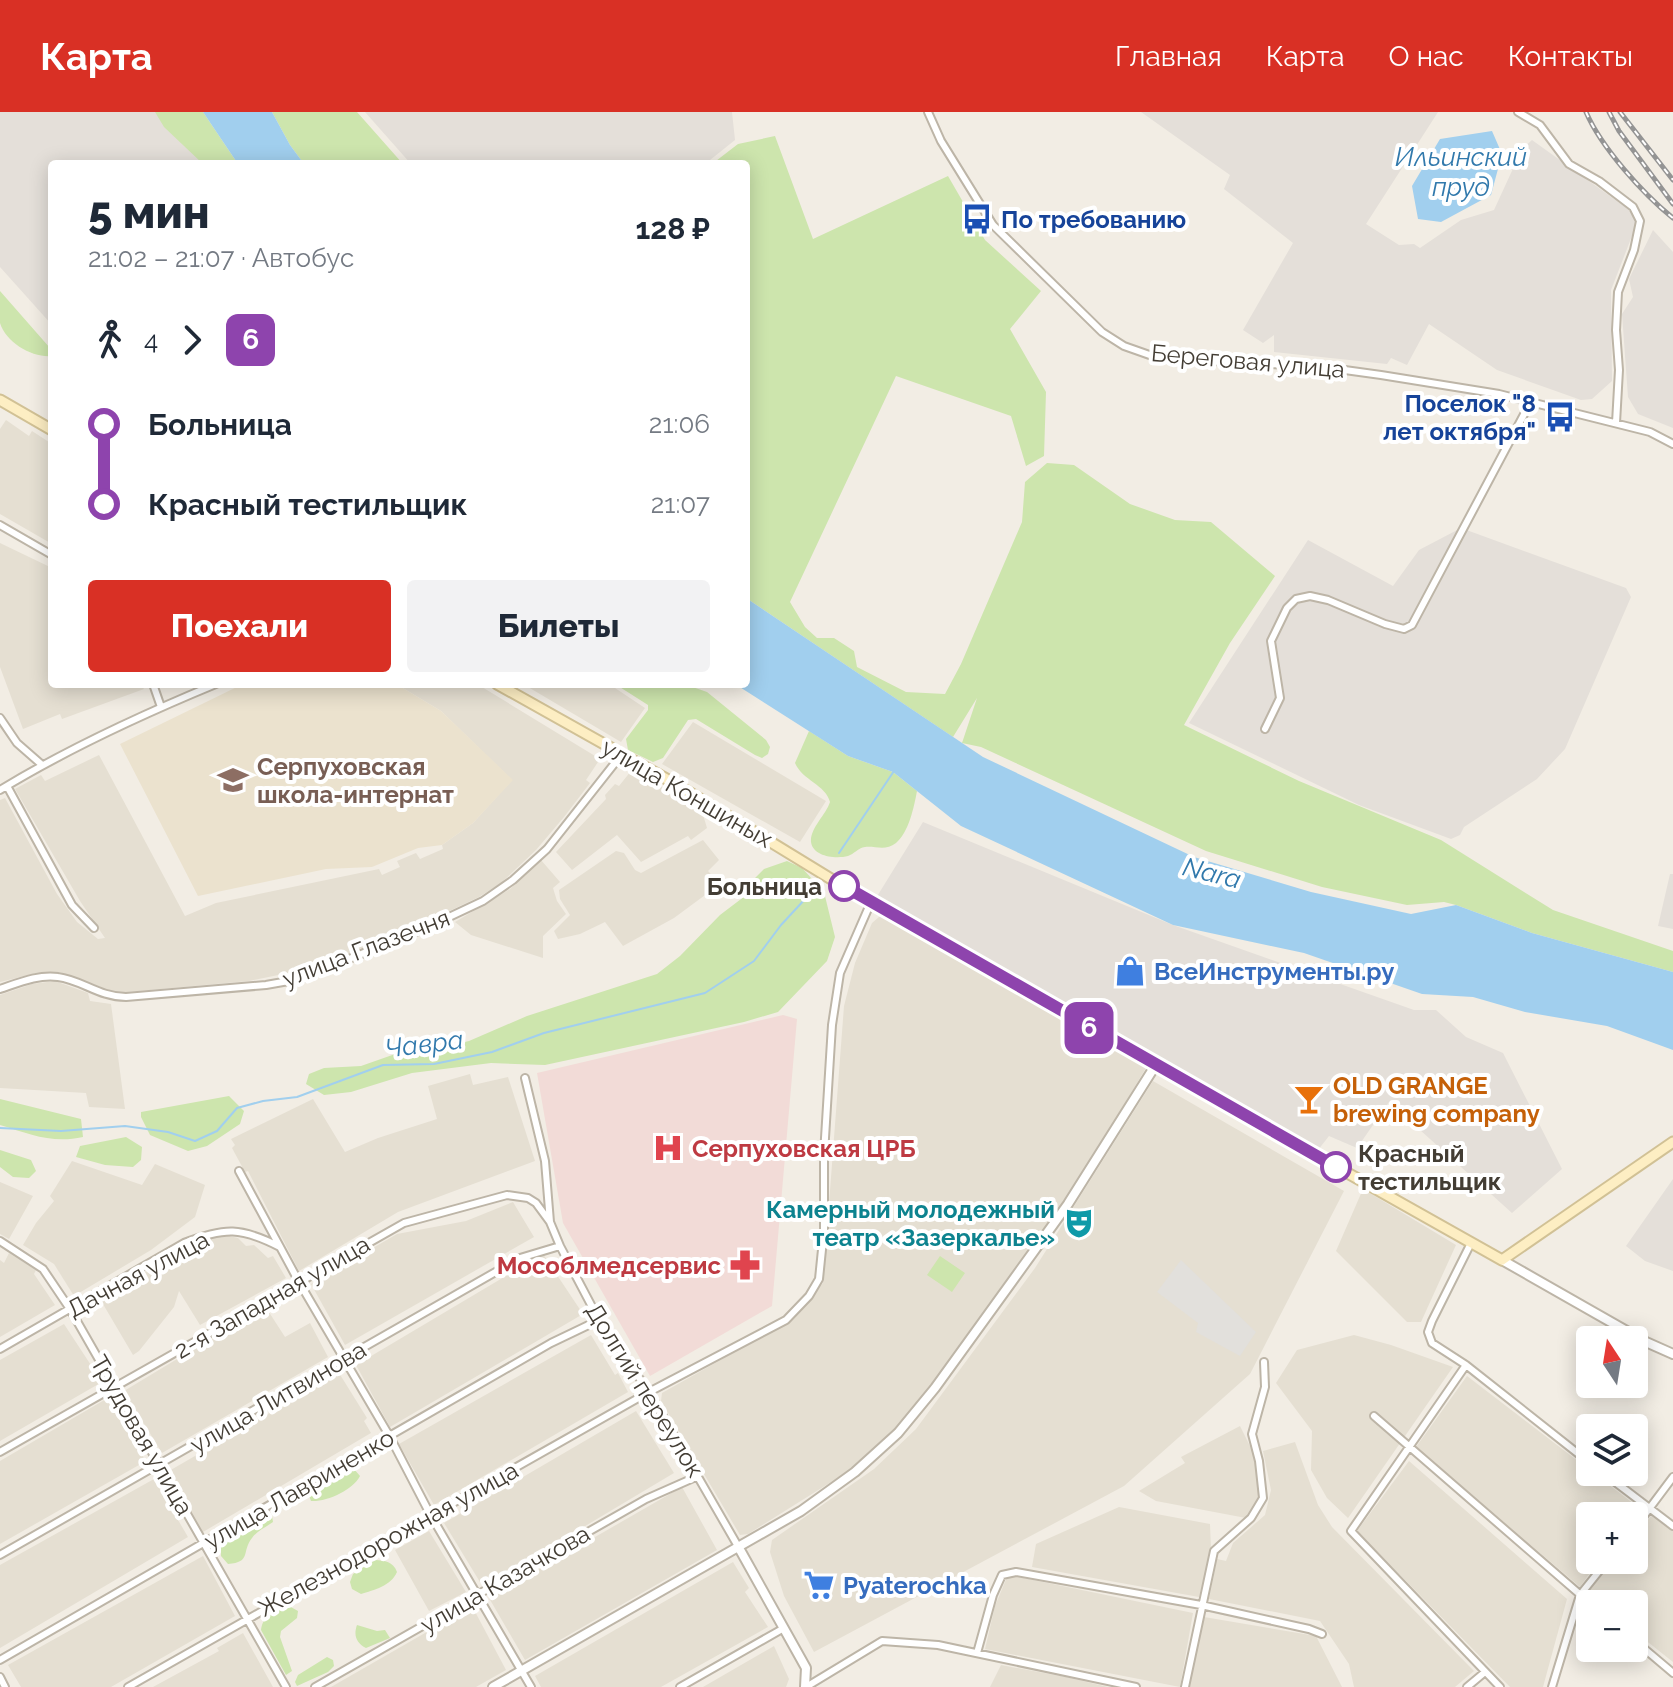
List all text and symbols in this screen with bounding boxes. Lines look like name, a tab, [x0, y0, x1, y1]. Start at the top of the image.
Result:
text: Карта	[40, 34, 153, 79]
text: Главная	[1115, 40, 1222, 73]
text: Карта	[1266, 40, 1345, 73]
text: О нас	[1389, 40, 1464, 73]
text: Контакты	[1508, 40, 1633, 73]
water label: Ильинский пруд	[1395, 142, 1527, 202]
text: 5 мин	[88, 187, 210, 238]
bus stop icon: По требованию	[960, 202, 994, 236]
place label: По требованию	[1001, 205, 1186, 234]
text: 128 ₽	[636, 211, 710, 246]
text: 21:02 – 21:07 · Автобус	[88, 243, 354, 273]
icon: walk	[88, 318, 132, 362]
icon: forward	[170, 318, 214, 362]
text: 6	[242, 323, 259, 356]
text: 4	[144, 325, 158, 355]
street label: Береговая улица	[1150, 338, 1346, 384]
place label: Поселок "8 лет октября"	[1383, 389, 1536, 446]
bus stop icon: Поселок "8 лет октября"	[1543, 400, 1577, 434]
text: Больница	[148, 407, 292, 442]
text: 21:06	[649, 409, 710, 439]
text: Красный тестильщик	[148, 487, 468, 522]
text: 21:07	[651, 489, 710, 519]
button: Поехали	[88, 580, 391, 672]
button: Билеты	[407, 580, 710, 672]
street label: улица Коншиных	[596, 732, 778, 854]
place label: Серпуховская школа-интернат	[257, 752, 454, 809]
school or university icon: Серпуховская школа-интернат	[216, 763, 250, 797]
water label: Nara	[1180, 851, 1244, 895]
marker: Больница	[829, 871, 859, 901]
place label: Больница	[707, 872, 822, 901]
street label: улица Глазечня	[278, 903, 454, 993]
shop icon: ВсеИнструменты.ру	[1113, 954, 1147, 988]
place label: ВсеИнструменты.ру	[1154, 957, 1394, 986]
line badge: 6	[1063, 1002, 1115, 1054]
text: 6	[1081, 1011, 1098, 1044]
water label: Чавра	[383, 1024, 465, 1064]
place label: OLD GRANGE brewing company	[1333, 1071, 1540, 1128]
bar icon: OLD GRANGE brewing company	[1292, 1082, 1326, 1116]
hospital icon: Серпуховская ЦРБ	[651, 1131, 685, 1165]
place label: Серпуховская ЦРБ	[692, 1134, 915, 1163]
place label: Красный тестильщик	[1358, 1139, 1502, 1196]
marker: Красный тестильщик	[1321, 1152, 1351, 1182]
place label: Камерный молодежный театр «Зазеркалье»	[766, 1195, 1055, 1252]
theatre icon: Камерный молодежный театр «Зазеркалье»	[1062, 1206, 1096, 1240]
street label: Дачная улица	[62, 1225, 214, 1323]
street label: 2-я Западная улица	[169, 1229, 375, 1365]
pharmacy icon: Мособлмедсервис	[728, 1248, 762, 1282]
place label: Мособлмедсервис	[497, 1251, 721, 1280]
street label: Долгий переулок	[580, 1298, 710, 1482]
north arrow	[1576, 1326, 1648, 1398]
map controls	[1576, 1326, 1648, 1662]
street label: улица Литвинова	[185, 1335, 371, 1459]
street label: Трудовая улица	[84, 1350, 200, 1520]
button: layers	[1576, 1414, 1648, 1486]
street label: улица Лавриненко	[199, 1423, 399, 1555]
street label: Железнодорожная улица	[253, 1455, 523, 1623]
button: +	[1576, 1502, 1648, 1574]
street label: улица Казачкова	[415, 1519, 595, 1639]
supermarket icon: Pyaterochka	[802, 1568, 836, 1602]
place label: Pyaterochka	[843, 1571, 987, 1600]
button: −	[1576, 1590, 1648, 1662]

